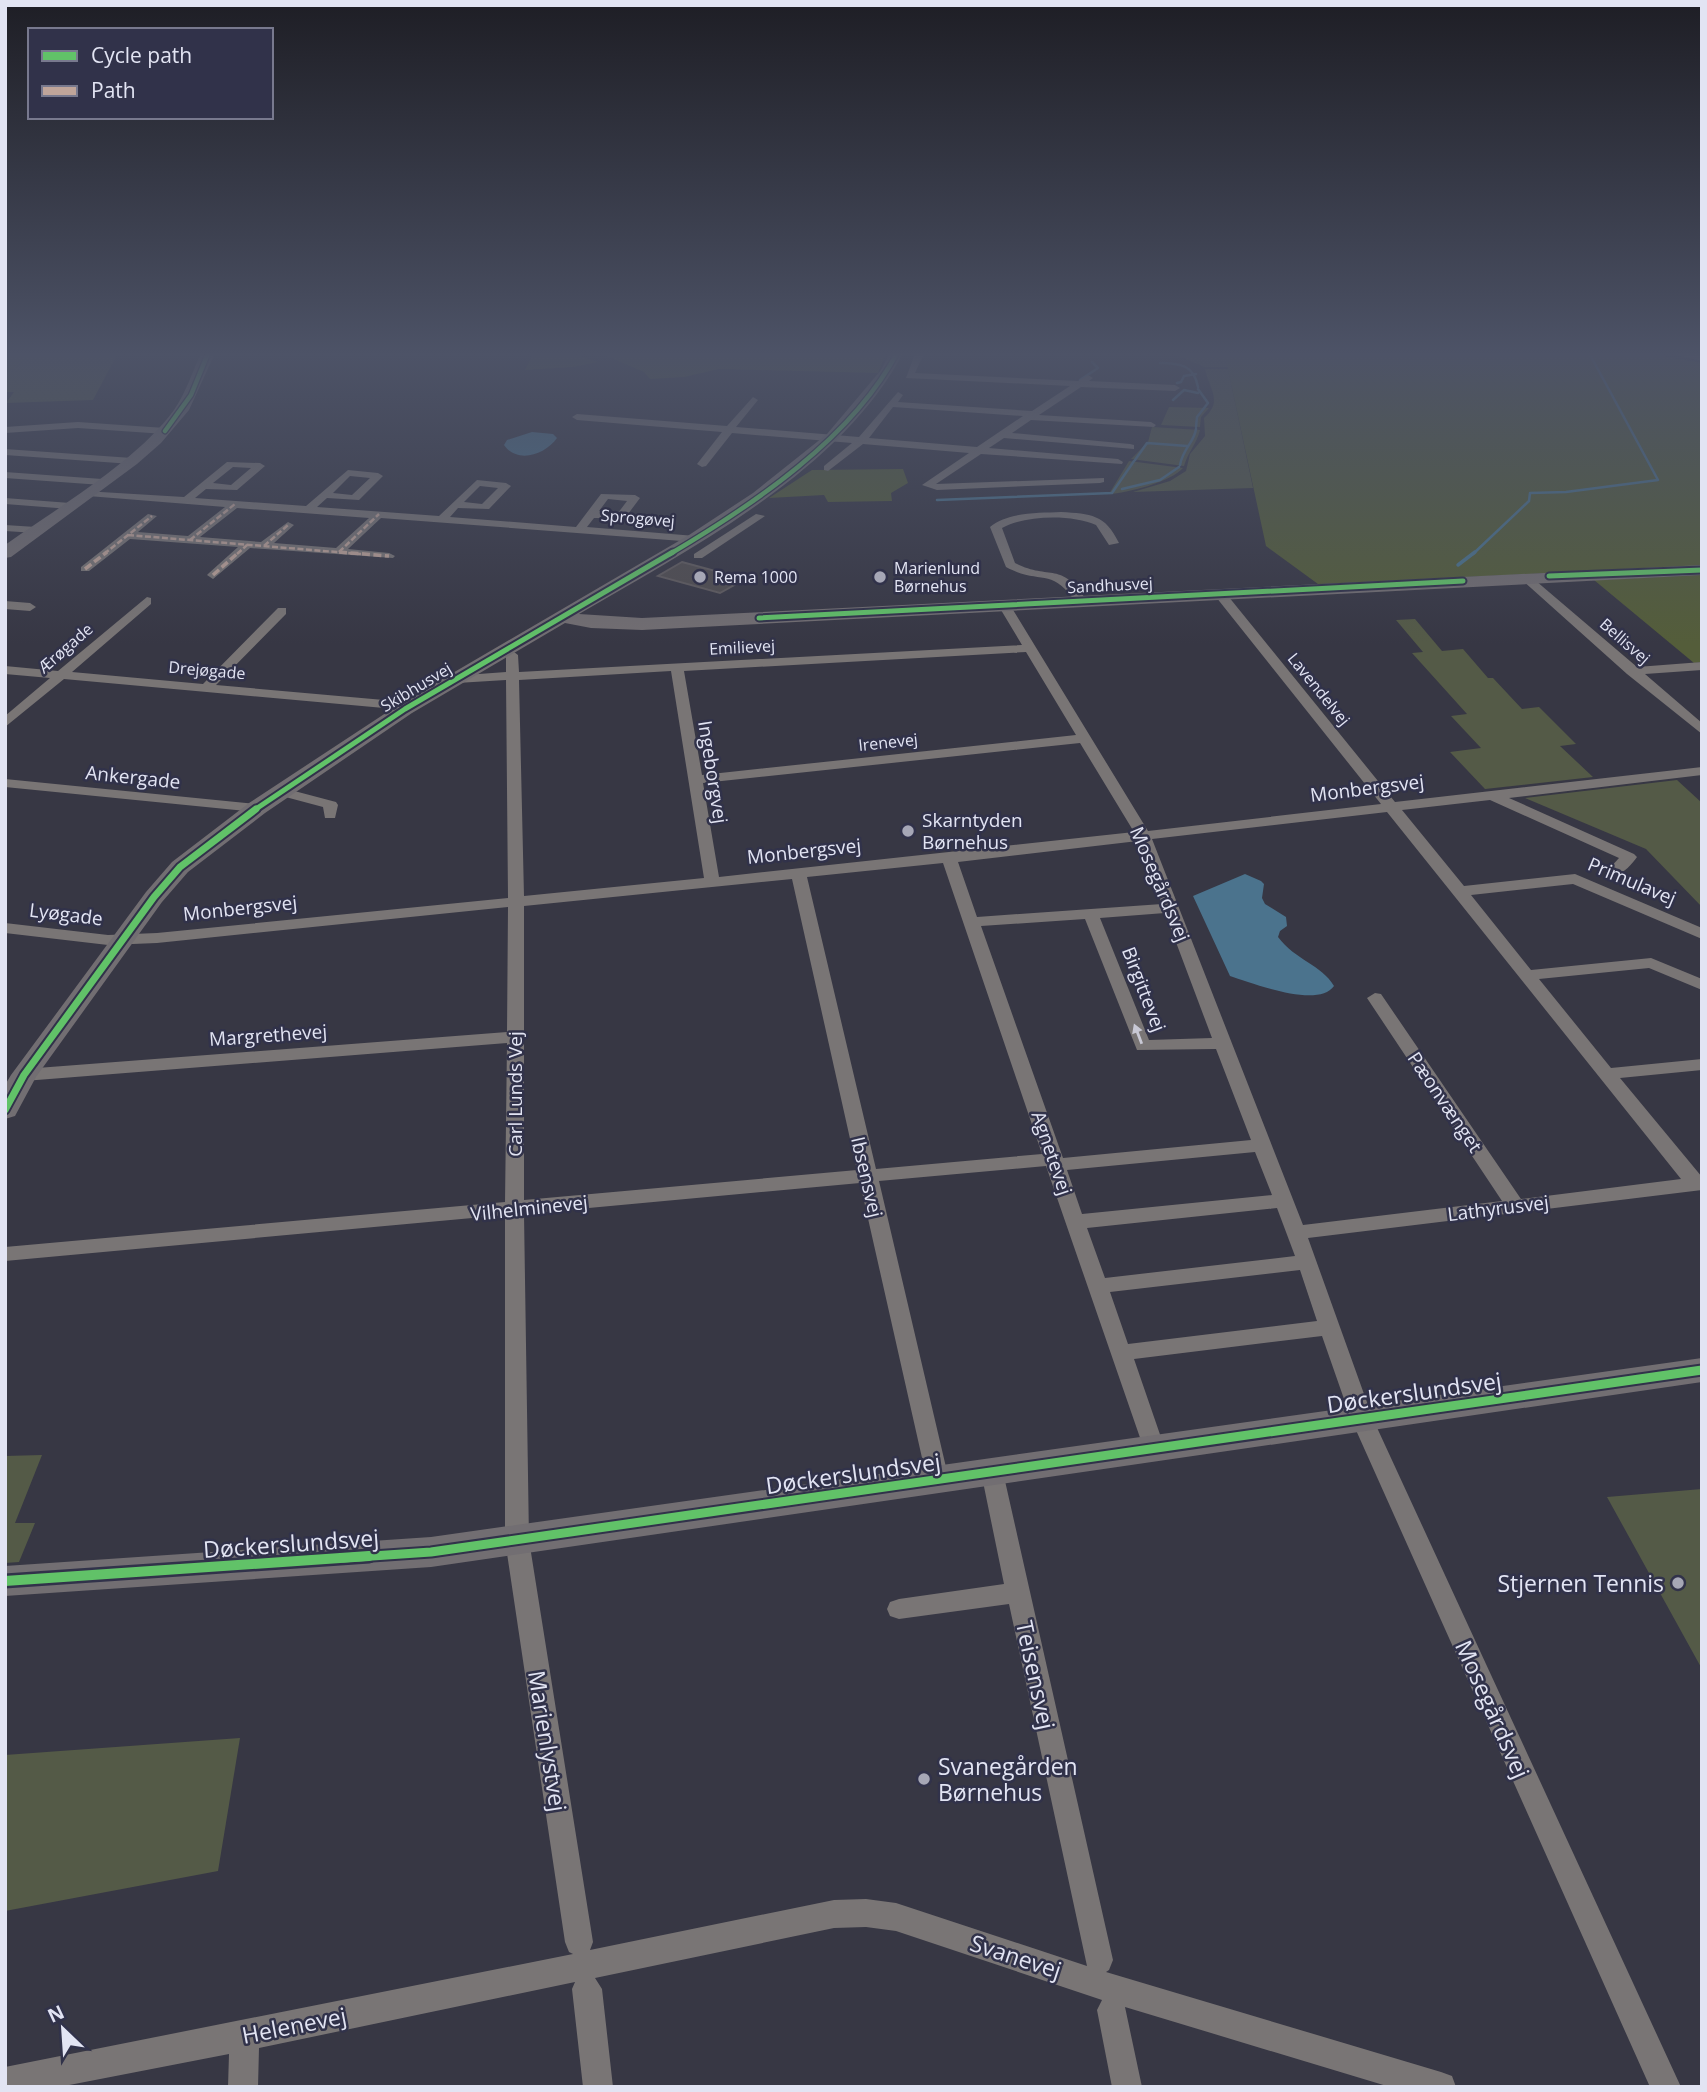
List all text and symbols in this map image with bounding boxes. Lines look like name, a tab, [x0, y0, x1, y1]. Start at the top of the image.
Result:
legend	[28, 28, 273, 119]
text: Cycle path	[91, 41, 192, 69]
text: Path	[91, 76, 136, 104]
street label: Sprogøvej	[600, 504, 676, 532]
place label: Marienlund Børnehus	[894, 557, 980, 597]
place label: Rema 1000	[714, 566, 797, 588]
marker: Rema 1000	[692, 569, 708, 585]
marker: Marienlund Børnehus	[872, 569, 888, 585]
street label: Sandhusvej	[1067, 572, 1153, 598]
street label: Bellisvej	[1595, 613, 1655, 669]
street label: Ærøgade	[32, 618, 97, 679]
street label: Emilievej	[709, 634, 775, 660]
street label: Lavendelvej	[1283, 648, 1355, 730]
street label: Drejøgade	[168, 656, 246, 684]
street label: Skibhusvej	[376, 657, 456, 717]
street label: Ingeborgvej	[692, 719, 734, 825]
street label: Irenevej	[857, 728, 919, 756]
street label: Ankergade	[84, 759, 182, 795]
street label: Monbergsvej	[1309, 768, 1425, 808]
place label: Skarntyden Børnehus	[922, 807, 1023, 855]
marker: Skarntyden Børnehus	[900, 823, 916, 839]
street label: Mosegårdsvej	[1124, 823, 1196, 945]
street label: Monbergsvej	[746, 832, 862, 870]
street label: Primulavej	[1584, 851, 1680, 911]
street label: Monbergsvej	[182, 889, 298, 927]
street label: Lyøgade	[28, 897, 104, 931]
street label: Birgittevej	[1116, 943, 1172, 1035]
street label: Margrethevej	[208, 1018, 328, 1052]
one-way arrow	[1133, 1023, 1144, 1044]
street label: Carl Lunds Vej	[502, 1031, 528, 1157]
street label: Pæonvænget	[1402, 1047, 1488, 1158]
street label: Agnetevej	[1026, 1108, 1078, 1198]
street label: Ibsensvej	[845, 1134, 889, 1220]
street label: Vilhelminevej	[469, 1189, 589, 1227]
street label: Lathyrusvej	[1446, 1189, 1550, 1227]
street label: Døckerslundsvej	[1325, 1364, 1503, 1420]
street label: Døckerslundsvej	[764, 1445, 942, 1501]
street label: Døckerslundsvej	[202, 1521, 380, 1565]
place label: Stjernen Tennis	[1497, 1567, 1664, 1599]
marker: Stjernen Tennis	[1670, 1575, 1686, 1591]
street label: Teisensvej	[1009, 1618, 1063, 1732]
street label: Mosegårdsvej	[1448, 1635, 1538, 1783]
street label: Marienlystvej	[521, 1668, 575, 1814]
place label: Svanegården Børnehus	[938, 1750, 1078, 1808]
marker: Svanegården Børnehus	[916, 1771, 932, 1787]
street label: Svanevej	[966, 1926, 1066, 1986]
north arrow	[28, 1994, 98, 2064]
text: N	[43, 1999, 68, 2029]
street label: Helenevej	[239, 1999, 349, 2051]

